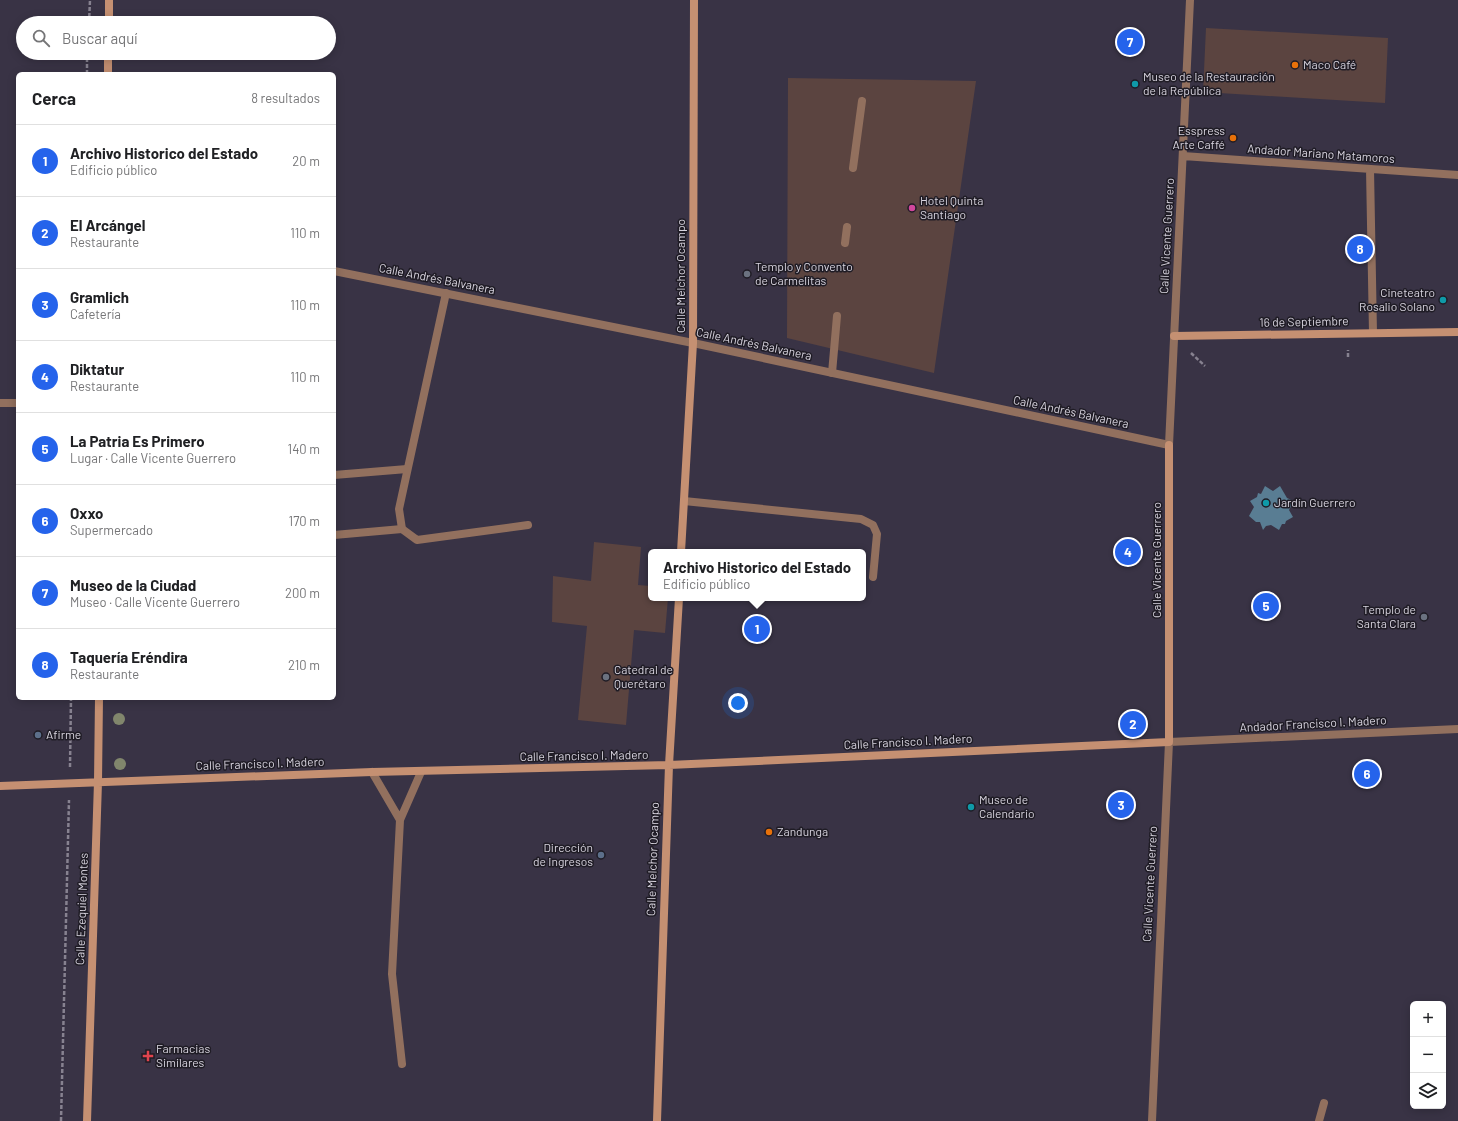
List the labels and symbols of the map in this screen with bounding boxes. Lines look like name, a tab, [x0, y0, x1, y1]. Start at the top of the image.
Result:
pin: 7	[1117, 27, 1143, 57]
place label: Maco Café	[1303, 57, 1356, 71]
marker: Maco Café	[1290, 60, 1300, 70]
place label: Museo de la Restauración de la República	[1143, 69, 1275, 97]
marker: Museo de la Restauración de la República	[1130, 79, 1140, 89]
place label: Esspress Arte Caffé	[1173, 123, 1225, 151]
marker: Esspress Arte Caffé	[1228, 133, 1238, 143]
street label: Andador Mariano Matamoros	[1247, 141, 1396, 165]
street label: Calle Vicente Guerrero	[1156, 178, 1176, 294]
place label: Hotel Quinta Santiago	[920, 193, 983, 221]
marker: Hotel Quinta Santiago	[907, 203, 917, 213]
street label: Calle Melchor Ocampo	[673, 219, 687, 333]
pin: 8	[1347, 234, 1373, 264]
place label: Templo y Convento de Carmelitas	[755, 259, 853, 287]
street label: Calle Andrés Balvanera	[378, 260, 496, 296]
marker: Templo y Convento de Carmelitas	[742, 269, 752, 279]
place label: Cineteatro Rosalio Solano	[1359, 285, 1435, 313]
marker: Cineteatro Rosalio Solano	[1438, 295, 1448, 305]
street label: 16 de Septiembre	[1259, 313, 1349, 329]
street label: Calle Andrés Balvanera	[695, 324, 813, 362]
street label: Calle Andrés Balvanera	[1012, 392, 1130, 430]
place label: Jardín Guerrero	[1274, 495, 1355, 509]
marker: Jardín Guerrero	[1261, 498, 1271, 508]
street label: Calle Vicente Guerrero	[1149, 502, 1163, 618]
pin: 4	[1115, 537, 1141, 567]
pin: 5	[1253, 591, 1279, 621]
place label: Templo de Santa Clara	[1357, 602, 1416, 630]
marker: Templo de Santa Clara	[1419, 612, 1429, 622]
pin: 1	[744, 614, 770, 644]
place label: Catedral de Querétaro	[614, 662, 673, 690]
marker: Catedral de Querétaro	[601, 672, 611, 682]
your location	[728, 693, 748, 713]
pin: 2	[1120, 709, 1146, 739]
street label: Andador Francisco I. Madero	[1239, 712, 1387, 734]
place label: Afirme	[46, 727, 81, 741]
marker: Afirme	[33, 730, 43, 740]
street label: Calle Francisco I. Madero	[843, 731, 973, 751]
street label: Calle Francisco I. Madero	[519, 747, 648, 763]
street label: Calle Francisco I. Madero	[195, 754, 325, 772]
pin: 6	[1354, 759, 1380, 789]
pin: 3	[1108, 790, 1134, 820]
place label: Museo de Calendario	[979, 792, 1035, 820]
street label: Calle Melchor Ocampo	[643, 802, 661, 916]
marker: Museo de Calendario	[966, 802, 976, 812]
place label: Zandunga	[777, 824, 828, 838]
street label: Calle Vicente Guerrero	[1139, 826, 1159, 942]
marker: Zandunga	[764, 827, 774, 837]
place label: Dirección de Ingresos	[533, 840, 593, 868]
marker: Dirección de Ingresos	[596, 850, 606, 860]
street label: Calle Ezequiel Montes	[72, 852, 90, 965]
place label: Farmacias Similares	[156, 1041, 210, 1069]
marker: Farmacias Similares	[143, 1051, 153, 1061]

